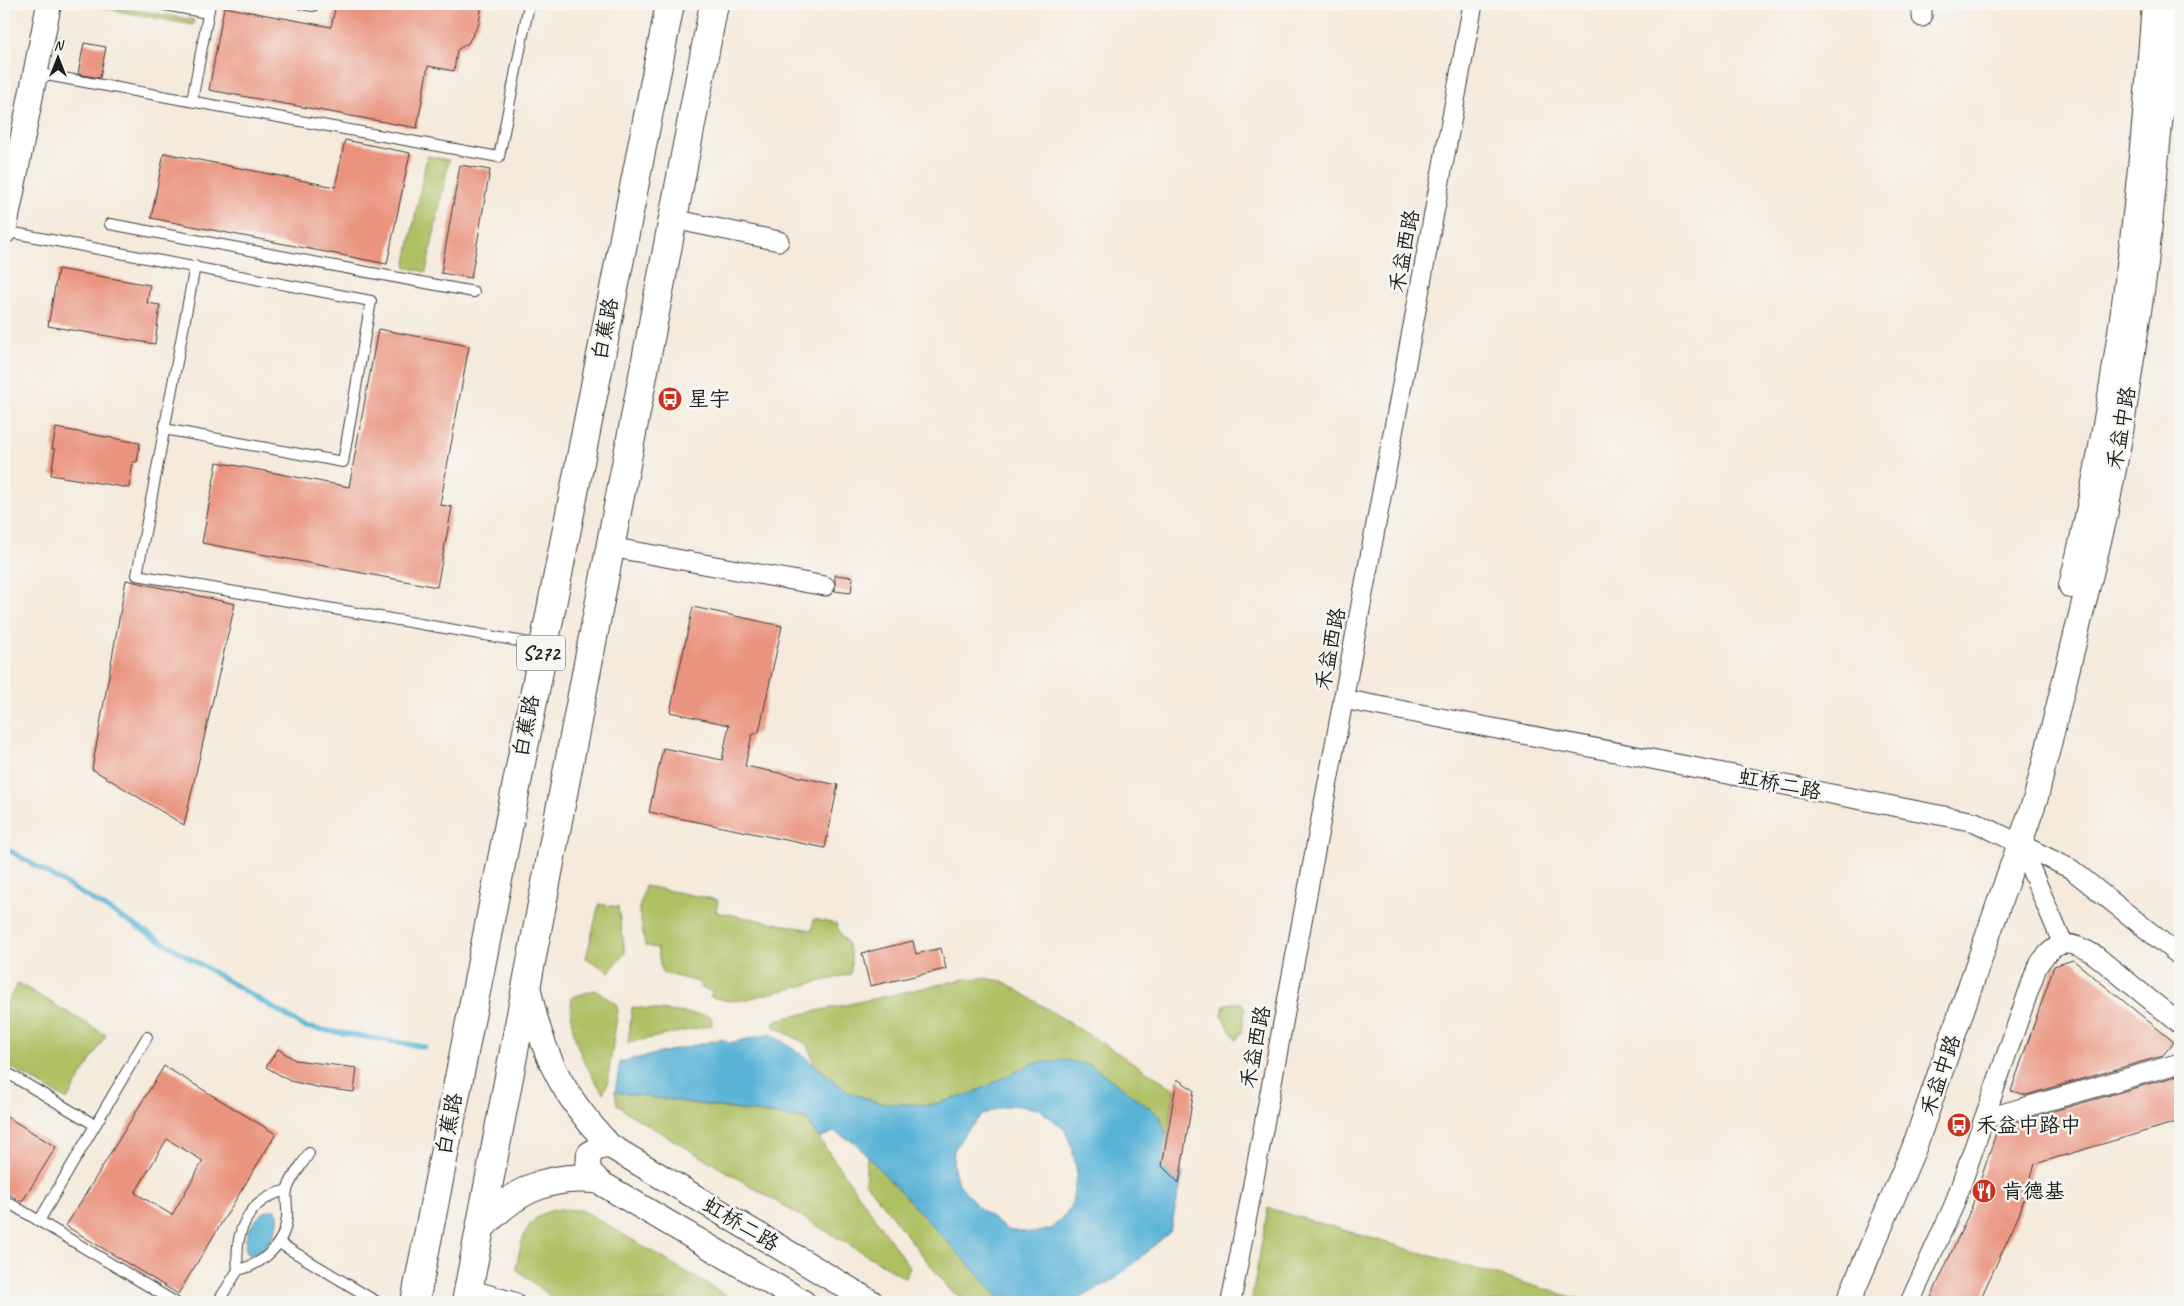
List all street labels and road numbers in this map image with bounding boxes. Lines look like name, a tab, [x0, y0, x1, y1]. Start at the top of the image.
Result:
street label: 禾益西路	[1383, 207, 1425, 295]
street label: 白蕉路	[586, 296, 624, 362]
street label: 禾益中路	[2101, 384, 2141, 472]
street label: 禾益西路	[1309, 605, 1351, 693]
road number: S272	[517, 636, 565, 670]
street label: 白蕉路	[507, 693, 545, 759]
street label: 虹桥二路	[1736, 763, 1824, 805]
street label: 禾益西路	[1234, 1003, 1276, 1091]
street label: 禾益中路	[1914, 1031, 1966, 1119]
street label: 白蕉路	[430, 1091, 468, 1157]
street label: 虹桥二路	[698, 1191, 784, 1257]

